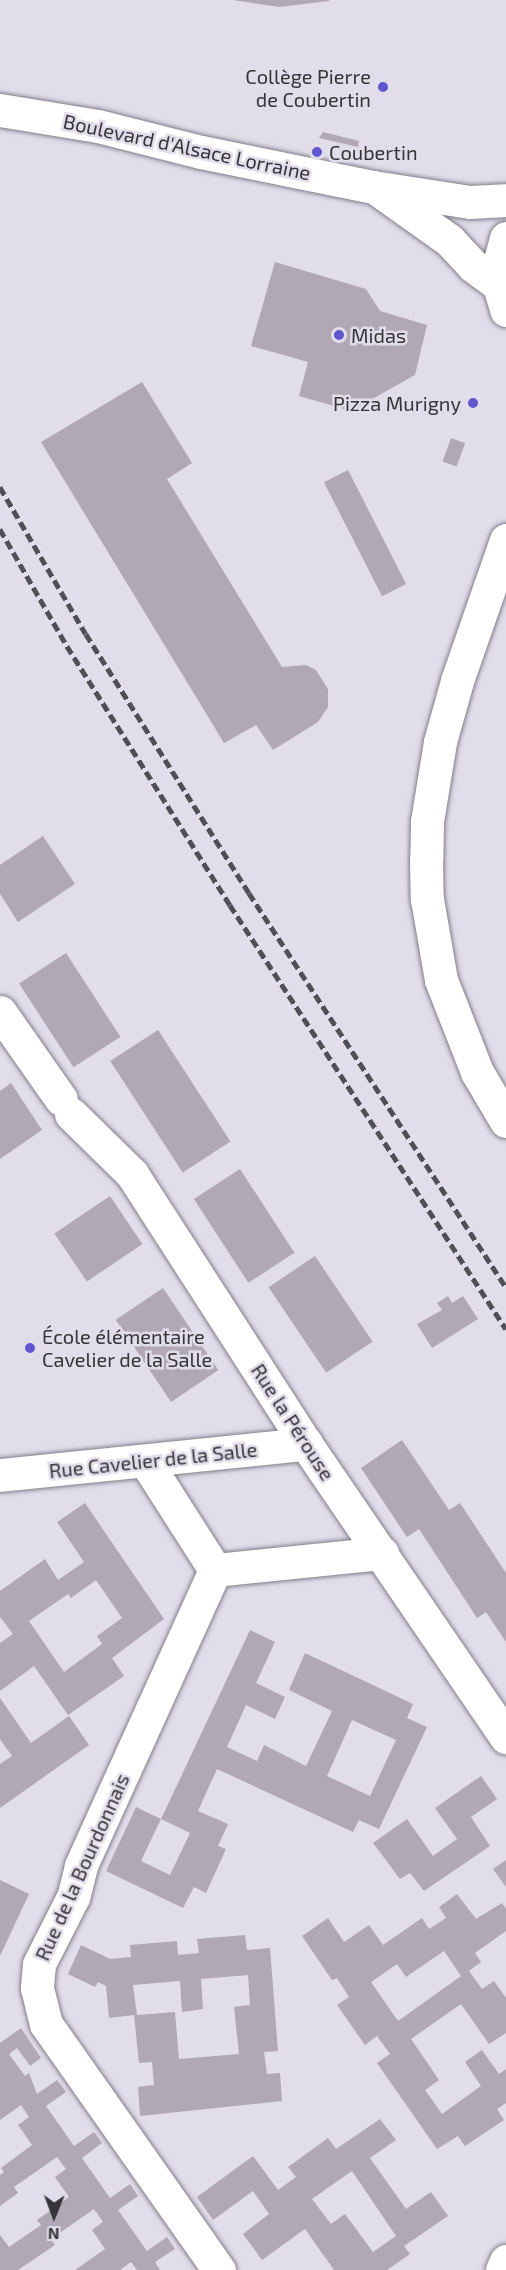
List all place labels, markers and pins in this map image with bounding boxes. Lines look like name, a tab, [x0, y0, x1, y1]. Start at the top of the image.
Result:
place label: Collège Pierre de Coubertin	[245, 64, 371, 111]
marker: Collège Pierre de Coubertin	[376, 80, 390, 94]
place label: Coubertin	[329, 140, 418, 164]
marker: Coubertin	[310, 145, 324, 159]
place label: Midas	[351, 323, 406, 347]
marker: Midas	[332, 328, 346, 342]
place label: Pizza Murigny	[333, 391, 461, 415]
marker: Pizza Murigny	[466, 396, 480, 410]
place label: École élémentaire Cavelier de la Salle	[42, 1324, 213, 1371]
marker: École élémentaire Cavelier de la Salle	[23, 1341, 37, 1355]

